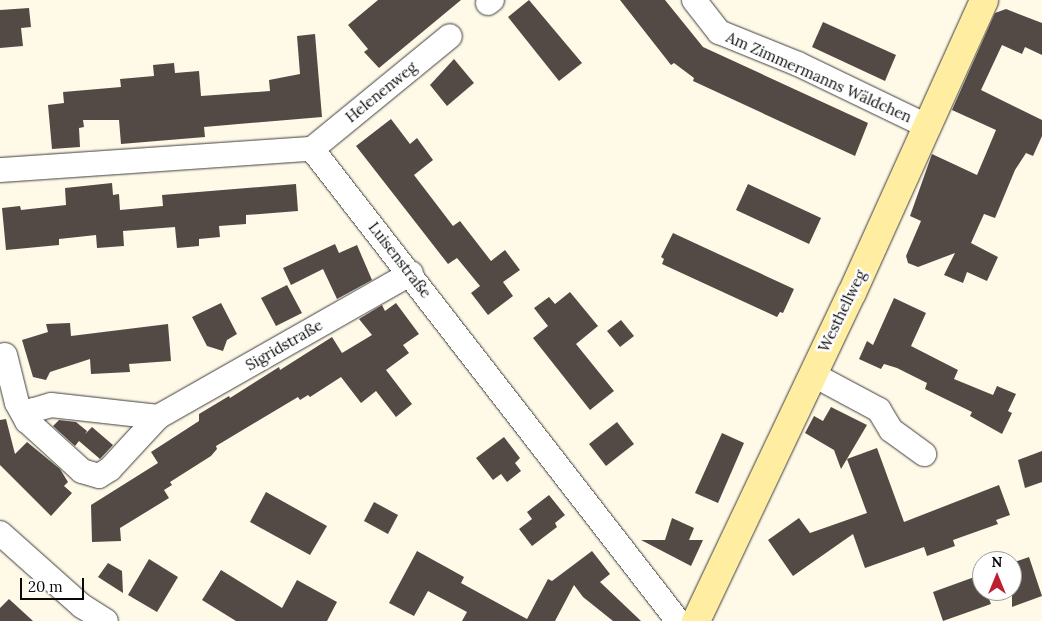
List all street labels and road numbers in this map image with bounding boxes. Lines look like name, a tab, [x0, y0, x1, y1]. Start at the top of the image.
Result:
street label: Am Zimmermanns Wäldchen	[723, 28, 915, 126]
street label: Helenenweg	[342, 58, 420, 126]
street label: Luisenstraße	[365, 219, 435, 301]
street label: Westhellweg	[814, 267, 870, 355]
street label: Sigridstraße	[242, 316, 326, 374]

